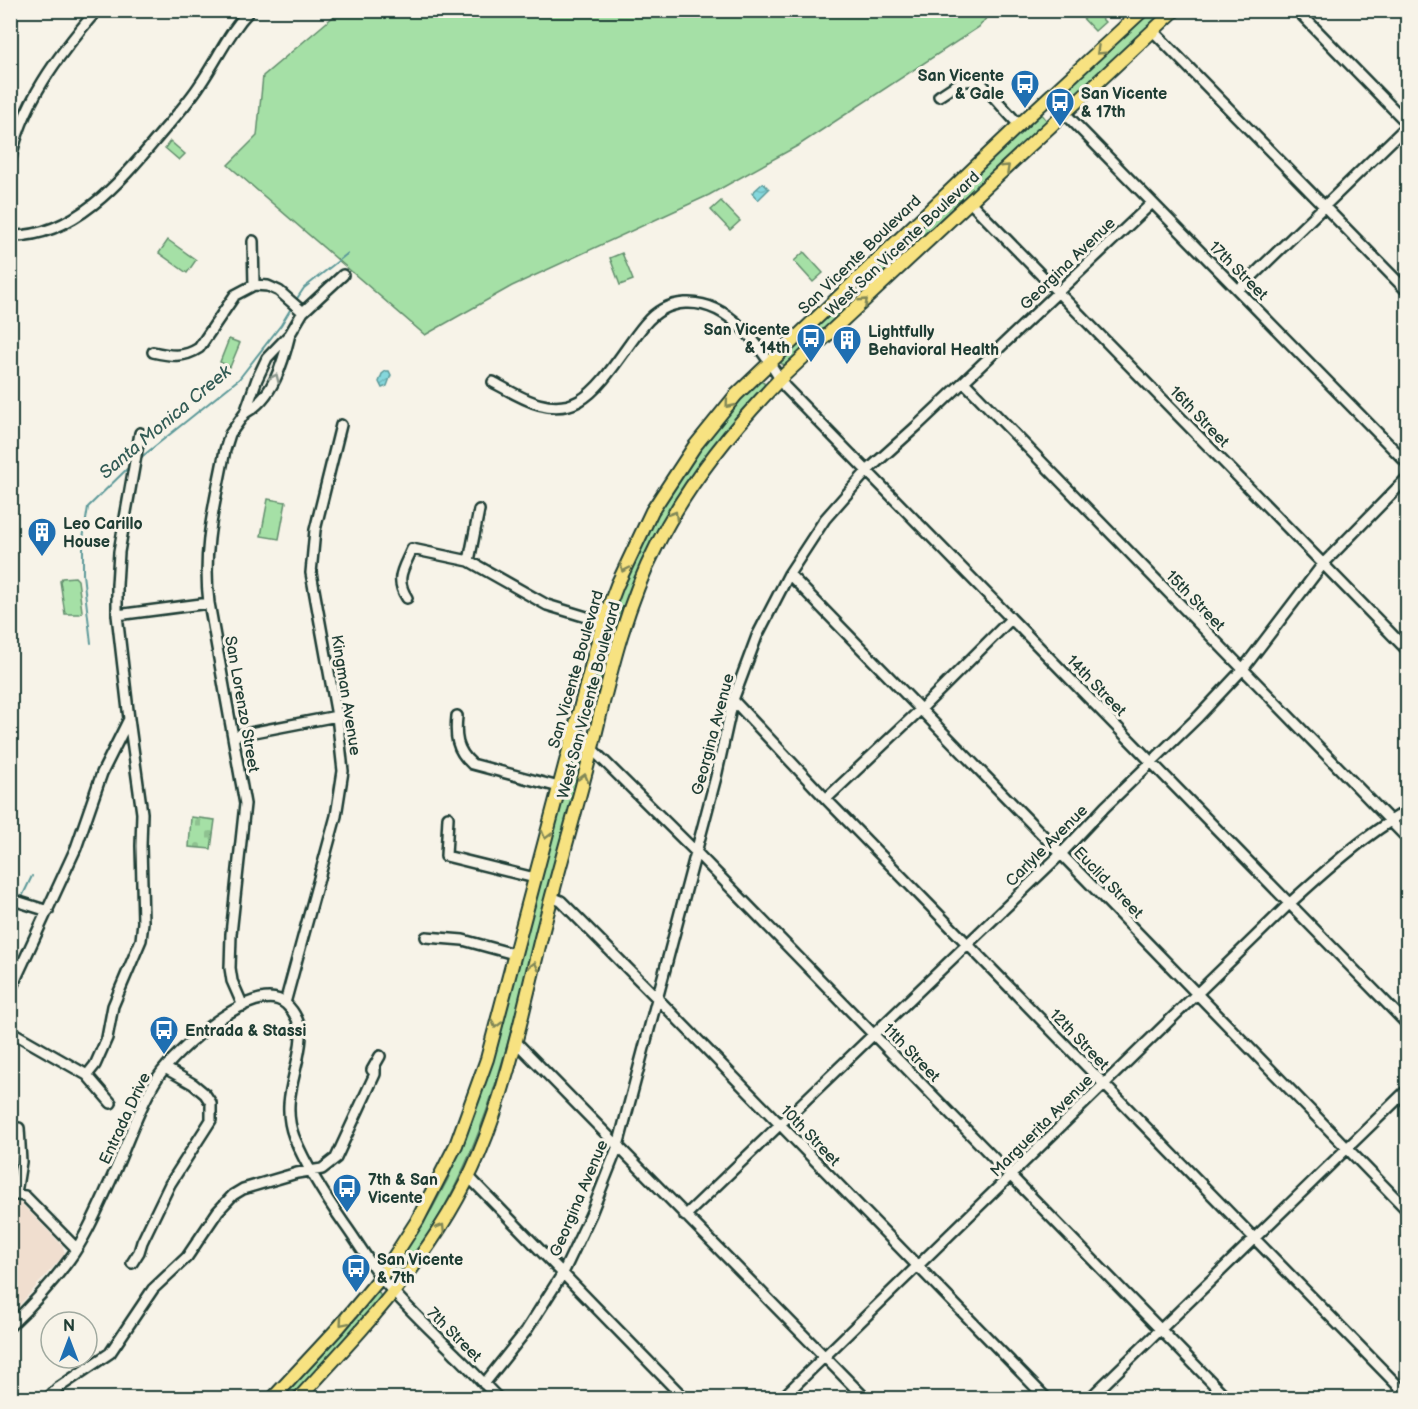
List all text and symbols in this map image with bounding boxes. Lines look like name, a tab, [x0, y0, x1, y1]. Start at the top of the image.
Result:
one-way arrow	[1097, 43, 1108, 54]
place label: San Vicente & Gale	[918, 67, 1004, 104]
bus stop icon: San Vicente & Gale	[1009, 68, 1041, 110]
place label: San Vicente & 17th	[1081, 85, 1167, 122]
bus stop icon: San Vicente & 17th	[1044, 86, 1076, 128]
one-way arrow	[999, 164, 1010, 175]
street label: West San Vicente Boulevard	[821, 166, 983, 320]
street label: San Vicente Boulevard	[793, 190, 925, 318]
street label: Georgina Avenue	[1016, 213, 1120, 314]
street label: 17th Street	[1204, 238, 1271, 305]
one-way arrow	[857, 298, 868, 309]
place label: San Vicente & 14th	[704, 321, 790, 358]
bus stop icon: San Vicente & 14th	[795, 322, 827, 364]
place label: Lightfully Behavioral Health	[868, 323, 999, 360]
building icon: Lightfully Behavioral Health	[831, 324, 863, 366]
water label: Santa Monica Creek	[95, 360, 236, 484]
one-way arrow	[268, 374, 280, 385]
street label: 16th Street	[1165, 383, 1233, 452]
one-way arrow	[725, 397, 736, 408]
one-way arrow	[666, 511, 678, 521]
place label: Leo Carillo House	[63, 515, 143, 552]
building icon: Leo Carillo House	[26, 516, 58, 558]
one-way arrow	[620, 561, 632, 572]
street label: 15th Street	[1161, 567, 1229, 635]
street label: San Vicente Boulevard	[545, 588, 608, 751]
street label: West San Vicente Boulevard	[554, 600, 625, 801]
street label: San Lorenzo Street	[220, 634, 263, 774]
street label: Kingman Avenue	[327, 634, 364, 757]
street label: 14th Street	[1062, 652, 1130, 721]
street label: Georgina Avenue	[688, 671, 739, 797]
one-way arrow	[576, 773, 589, 783]
street label: Carlyle Avenue	[1002, 801, 1092, 891]
one-way arrow	[541, 829, 553, 840]
street label: Euclid Street	[1069, 843, 1147, 923]
one-way arrow	[526, 962, 539, 972]
street label: 12th Street	[1045, 1006, 1113, 1075]
bus stop icon: Entrada & Stassi	[148, 1014, 180, 1056]
one-way arrow	[491, 1018, 503, 1029]
street label: 11th Street	[878, 1020, 944, 1086]
place label: Entrada & Stassi	[185, 1022, 306, 1041]
street label: Entrada Drive	[96, 1069, 155, 1168]
street label: Marguerita Avenue	[987, 1071, 1098, 1181]
street label: 10th Street	[776, 1102, 844, 1171]
street label: Georgina Avenue	[546, 1137, 613, 1260]
place label: 7th & San Vicente	[368, 1171, 438, 1208]
bus stop icon: 7th & San Vicente	[331, 1172, 363, 1214]
one-way arrow	[433, 1224, 445, 1234]
place label: San Vicente & 7th	[377, 1251, 463, 1288]
bus stop icon: San Vicente & 7th	[340, 1252, 372, 1294]
street label: 7th Street	[423, 1304, 485, 1366]
north arrow	[39, 1310, 99, 1370]
one-way arrow	[339, 1315, 350, 1326]
text: N	[63, 1317, 75, 1336]

